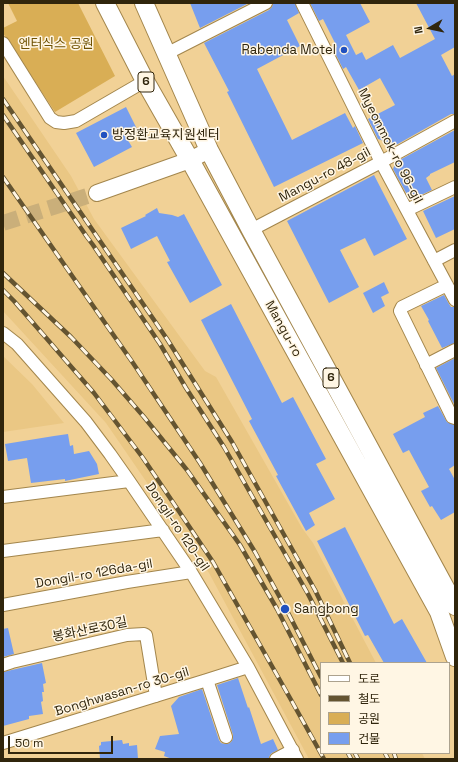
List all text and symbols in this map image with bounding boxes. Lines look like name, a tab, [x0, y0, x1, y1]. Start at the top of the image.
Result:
north arrow	[410, 8, 450, 48]
text: N	[411, 25, 426, 35]
park label: 엔터식스 공원	[18, 36, 94, 52]
place label: Rabenda Motel	[241, 42, 336, 58]
marker: Rabenda Motel	[339, 45, 349, 55]
road number: 6	[138, 72, 154, 92]
street label: Myeonmok-ro 96-gil	[354, 86, 426, 206]
place label: 방정환교육지원센터	[112, 127, 220, 143]
marker: 방정환교육지원센터	[99, 130, 109, 140]
street label: Mangu-ro 48-gil	[276, 144, 374, 206]
street label: Mangu-ro	[261, 298, 305, 360]
road number: 6	[323, 368, 339, 388]
street label: Dongil-ro 120-gil	[142, 480, 212, 574]
street label: Dongil-ro 126da-gil	[34, 556, 154, 592]
place label: Sangbong	[294, 601, 358, 617]
marker: Sangbong	[279, 603, 291, 615]
street label: 봉화산로30길	[51, 614, 129, 646]
legend	[320, 662, 450, 754]
street label: Bonghwasan-ro 30-gil	[53, 664, 191, 720]
text: 도로	[358, 671, 380, 687]
text: 철도	[358, 691, 380, 707]
text: 공원	[358, 711, 380, 727]
scale bar	[10, 728, 115, 754]
text: 건물	[358, 731, 380, 747]
text: 50 m	[15, 735, 43, 751]

